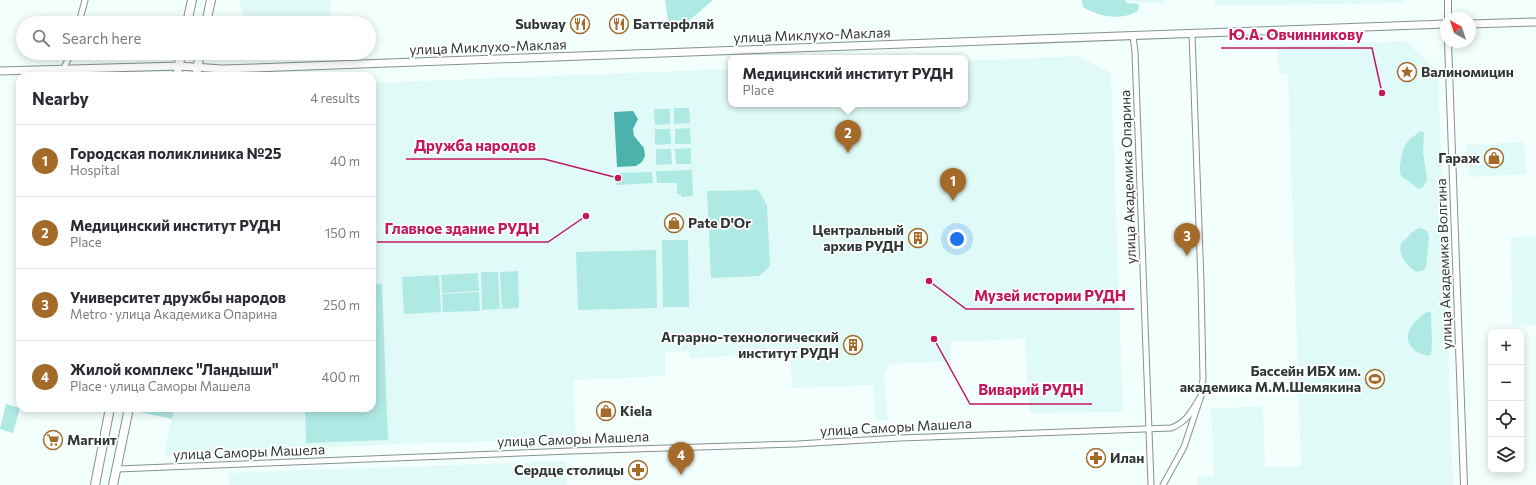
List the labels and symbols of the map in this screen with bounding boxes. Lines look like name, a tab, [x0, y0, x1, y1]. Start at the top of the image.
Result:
north arrow	[1440, 12, 1476, 48]
restaurant icon: Subway	[569, 13, 591, 35]
restaurant icon: Баттерфляй	[608, 13, 630, 35]
place label: Subway	[515, 15, 566, 32]
place label: Баттерфляй	[633, 15, 714, 32]
callout: Ю.А. Овчинникову	[1221, 21, 1372, 48]
street label: улица Миклухо-Маклая	[733, 23, 891, 46]
text: Ю.А. Овчинникову	[1229, 25, 1364, 43]
street label: улица Миклухо-Маклая	[409, 35, 567, 58]
place icon: Валиномицин	[1396, 61, 1418, 83]
place label: Валиномицин	[1421, 63, 1514, 80]
street label: улица Академика Опарина	[1116, 90, 1139, 265]
pin: 2	[835, 120, 861, 153]
callout: Дружба народов	[406, 132, 544, 159]
text: Дружба народов	[414, 136, 536, 154]
shop icon: Гараж	[1483, 147, 1505, 169]
place label: Гараж	[1438, 149, 1480, 166]
pin: 1	[940, 168, 966, 201]
street label: улица Академика Волгина	[1432, 178, 1455, 350]
shop icon: Pate D'Or	[663, 212, 685, 234]
place label: Pate D'Or	[688, 214, 751, 231]
callout: Главное здание РУДН	[377, 215, 548, 242]
text: Главное здание РУДН	[385, 219, 540, 237]
place label: Центральный архив РУДН	[812, 221, 904, 254]
pin: 3	[1174, 223, 1200, 256]
building icon: Центральный архив РУДН	[907, 227, 929, 249]
your location	[947, 229, 967, 249]
callout: Музей истории РУДН	[966, 282, 1134, 309]
text: Музей истории РУДН	[974, 286, 1126, 304]
place label: Аграрно-технологический институт РУДН	[661, 328, 839, 361]
building icon: Аграрно-технологический институт РУДН	[842, 334, 864, 356]
place label: Бассейн ИБХ им. академика М.М.Шемякина	[1180, 362, 1361, 395]
sports icon: Бассейн ИБХ им. академика М.М.Шемякина	[1364, 368, 1386, 390]
callout: Виварий РУДН	[970, 377, 1092, 404]
text: Виварий РУДН	[978, 380, 1084, 398]
shop icon: Kiela	[595, 400, 617, 422]
place label: Kiela	[620, 402, 652, 419]
street label: улица Саморы Машела	[820, 414, 972, 439]
street label: улица Саморы Машела	[497, 427, 649, 450]
supermarket icon: Магнит	[42, 429, 64, 451]
place label: Магнит	[67, 431, 117, 448]
street label: улица Саморы Машела	[173, 440, 325, 463]
pin: 4	[668, 442, 694, 475]
pharmacy icon: Илан	[1085, 447, 1107, 469]
place label: Илан	[1110, 449, 1144, 466]
pharmacy icon: Сердце столицы	[627, 459, 649, 481]
place label: Сердце столицы	[514, 461, 624, 478]

